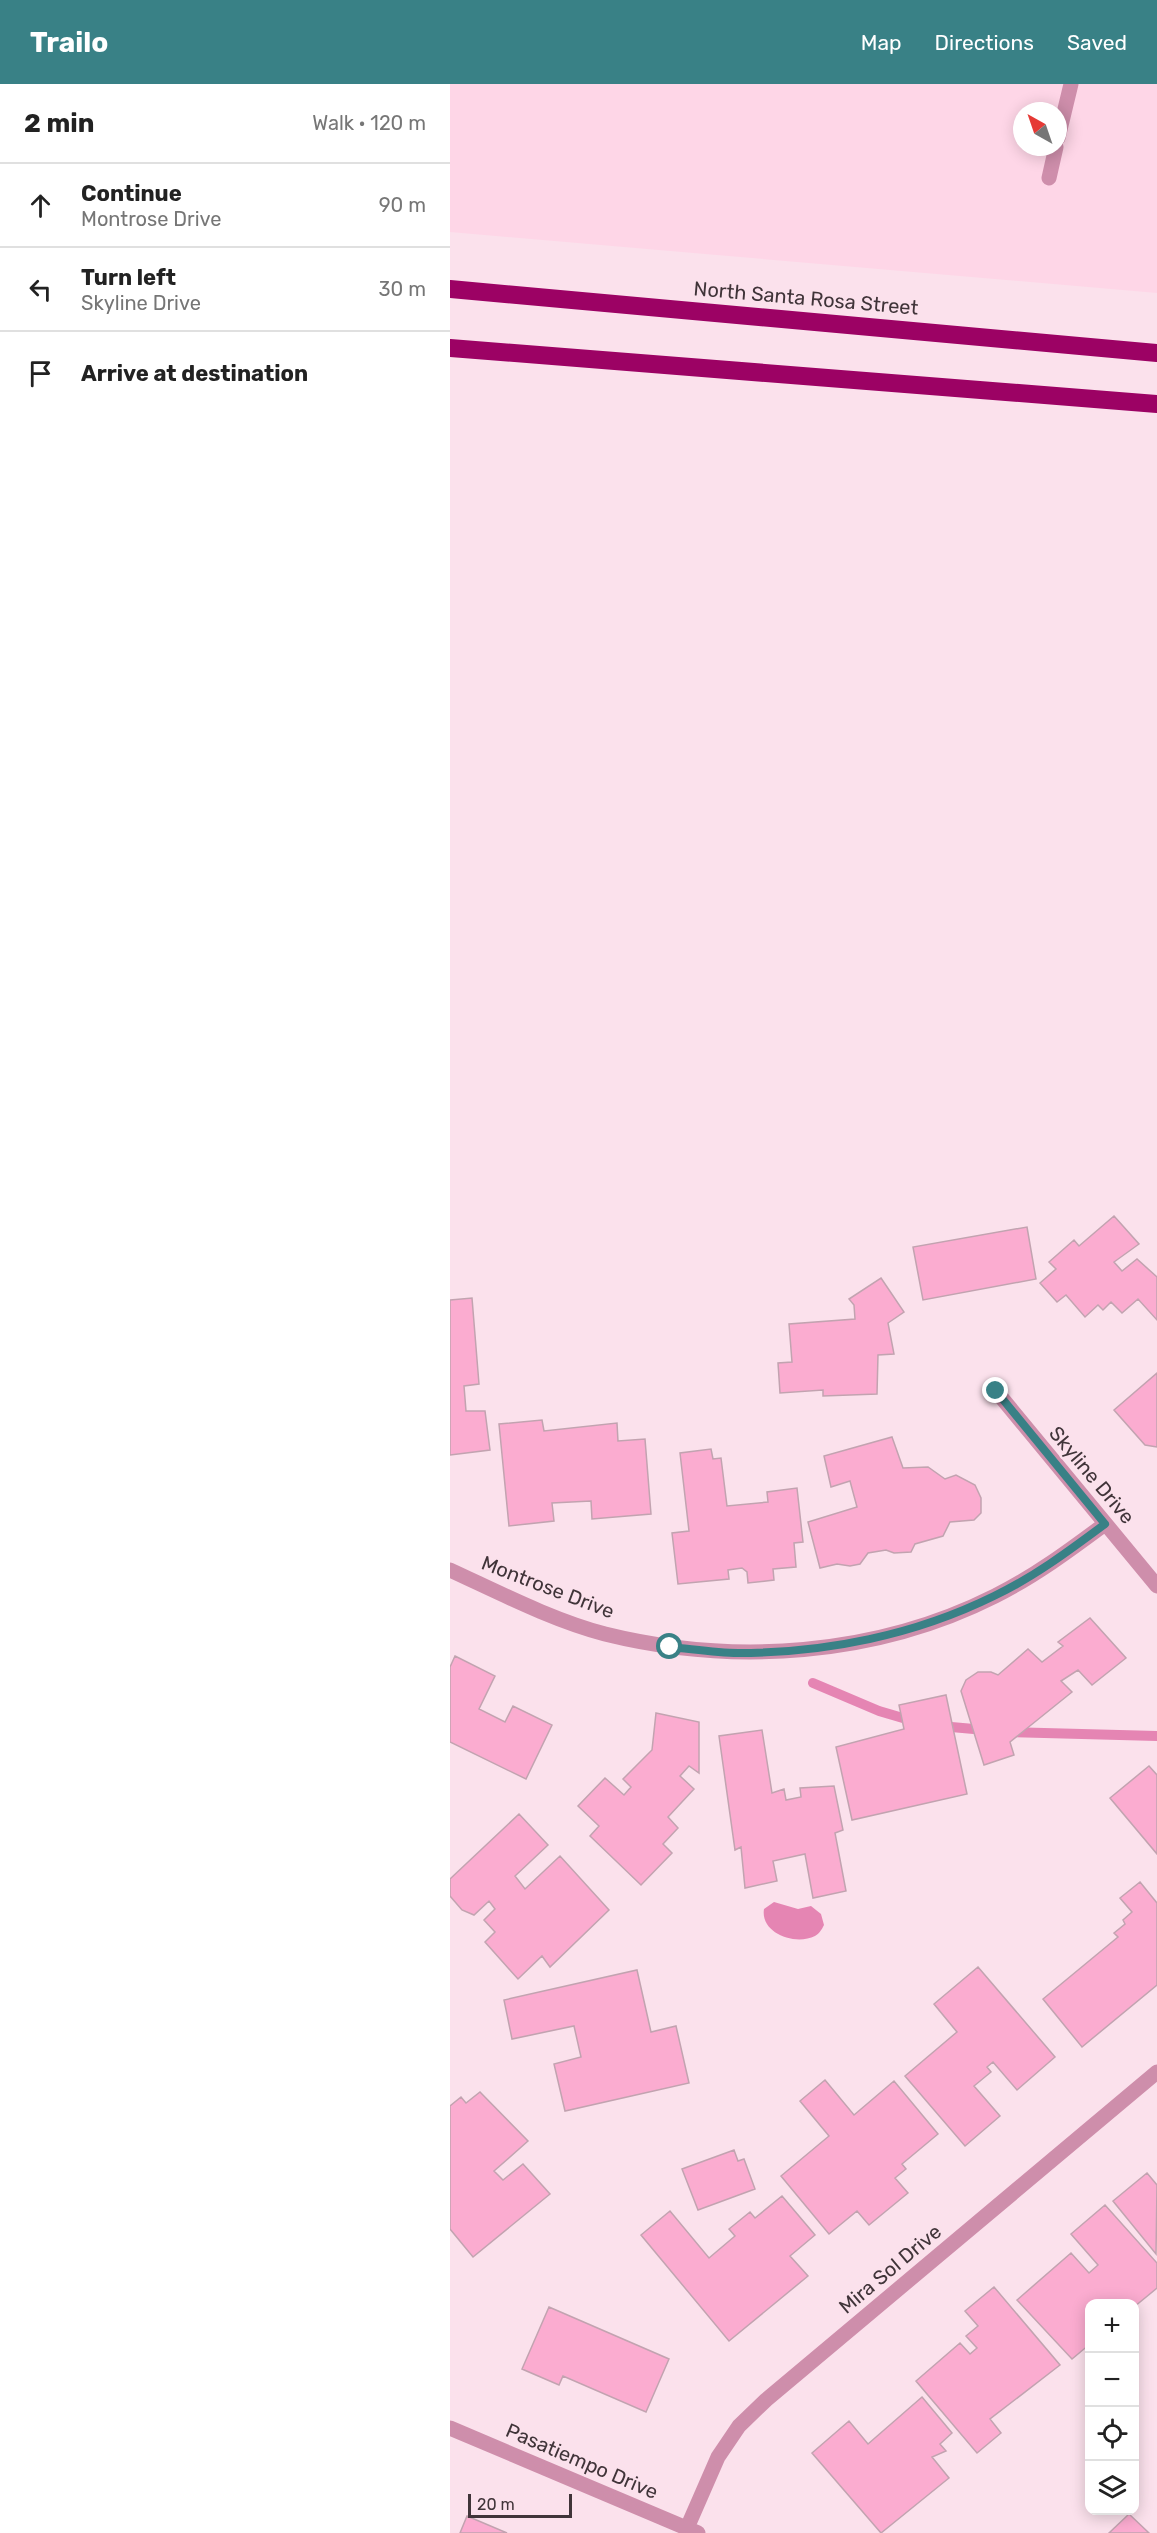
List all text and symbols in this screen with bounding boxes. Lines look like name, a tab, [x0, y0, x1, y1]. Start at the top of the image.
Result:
text: Trailo	[30, 26, 108, 59]
text: Map	[861, 30, 902, 55]
text: Directions	[935, 30, 1034, 55]
text: Saved	[1067, 30, 1127, 55]
north arrow	[1013, 102, 1067, 156]
text: 2 min	[24, 108, 94, 139]
text: Walk · 120 m	[312, 111, 426, 135]
text: Continue	[81, 180, 182, 207]
icon: ahead	[24, 189, 57, 222]
text: 90 m	[379, 193, 426, 217]
text: Montrose Drive	[81, 207, 221, 231]
text: Turn left	[81, 264, 176, 291]
icon: left	[24, 273, 57, 306]
street label: North Santa Rosa Street	[693, 276, 920, 320]
text: 30 m	[379, 277, 426, 301]
text: Skyline Drive	[81, 291, 201, 315]
icon: arrive	[24, 357, 57, 390]
text: Arrive at destination	[81, 360, 308, 387]
route end	[982, 1377, 1008, 1403]
street label: Skyline Drive	[1044, 1421, 1140, 1529]
street label: Montrose Drive	[478, 1551, 618, 1623]
route start	[656, 1633, 682, 1659]
street label: Mira Sol Drive	[834, 2219, 946, 2319]
map controls	[1085, 2299, 1139, 2515]
button: +	[1085, 2299, 1139, 2353]
button: −	[1085, 2353, 1139, 2407]
button: locate	[1085, 2407, 1139, 2461]
street label: Pasatiempo Drive	[502, 2418, 662, 2504]
button: layers	[1085, 2461, 1139, 2515]
scale bar	[468, 2491, 572, 2518]
text: 20 m	[477, 2495, 515, 2514]

